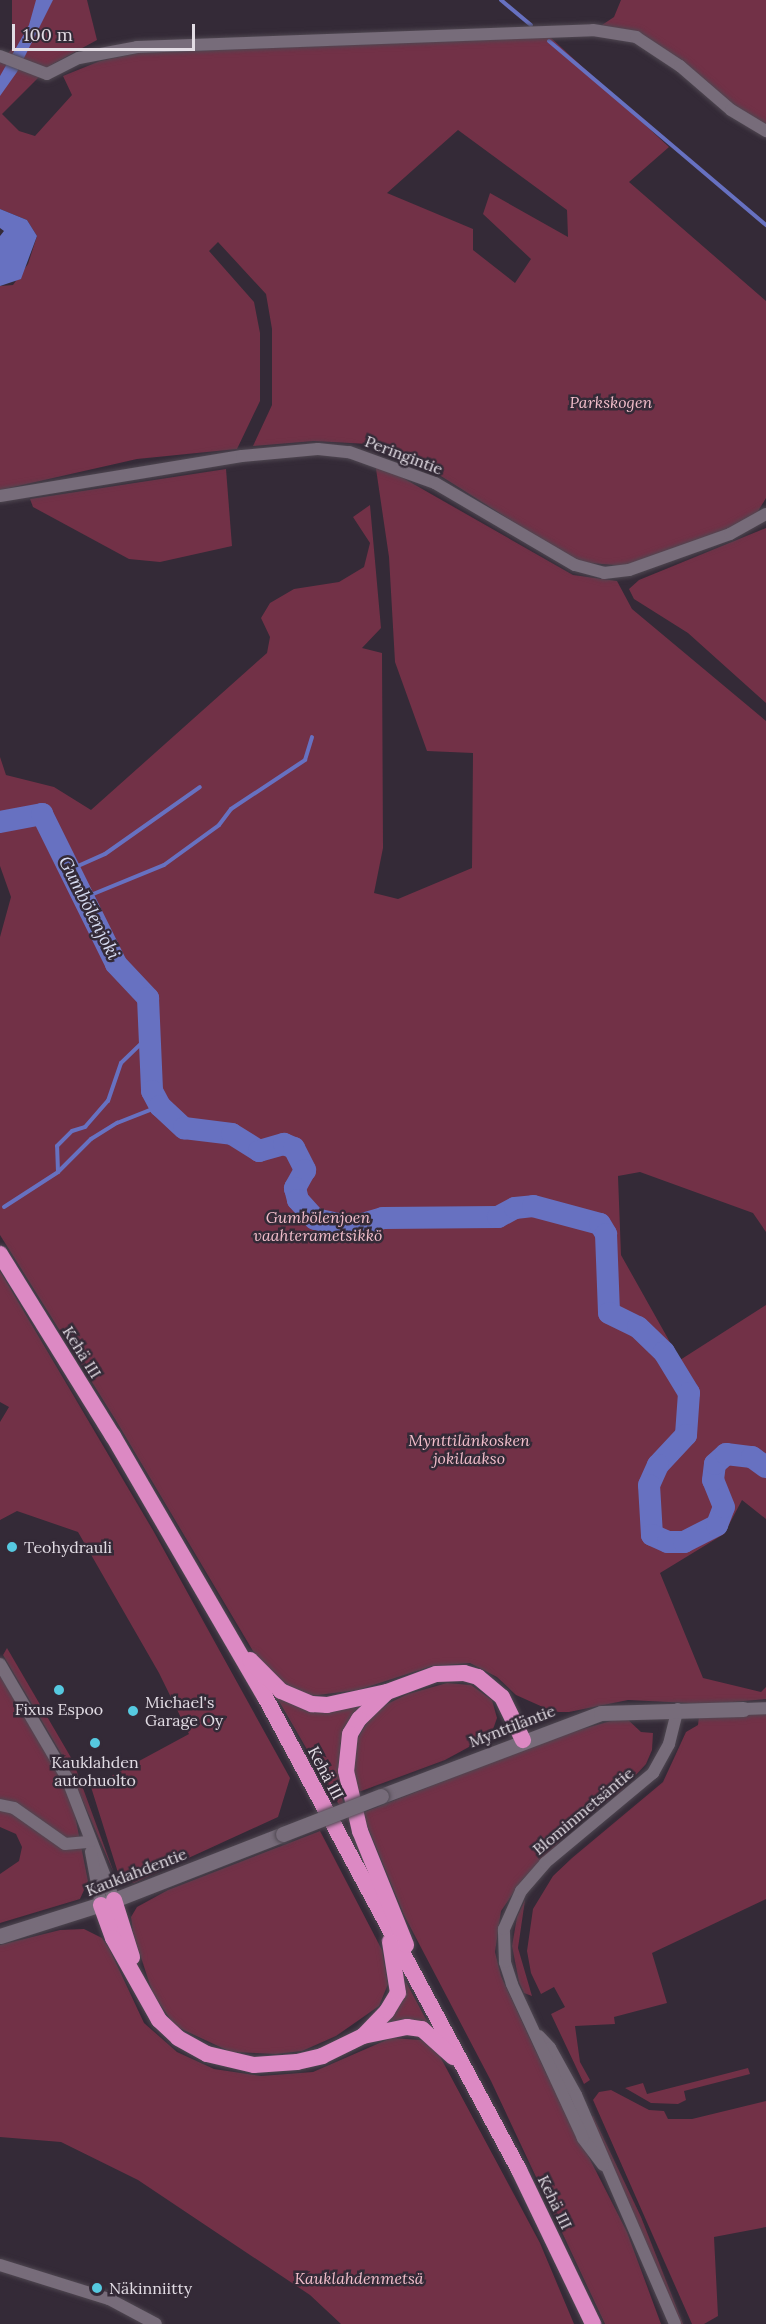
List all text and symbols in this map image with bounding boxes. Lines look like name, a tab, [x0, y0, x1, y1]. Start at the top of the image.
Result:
scale bar	[15, 12, 198, 50]
text: 100 m	[23, 23, 73, 46]
park label: Parkskogen	[570, 392, 652, 412]
street label: Peringintie	[362, 431, 446, 479]
water label: Gumbölenjoki	[54, 853, 124, 963]
park label: Gumbölenjoen vaahterametsikkö	[254, 1207, 382, 1245]
street label: Kehä III	[59, 1323, 105, 1381]
park label: Mynttilänkosken jokilaakso	[408, 1430, 530, 1468]
place label: Teohydrauli	[24, 1537, 112, 1557]
marker: Teohydrauli	[5, 1540, 19, 1554]
marker: Fixus Espoo	[52, 1683, 66, 1697]
place label: Michael's Garage Oy	[145, 1692, 223, 1730]
place label: Fixus Espoo	[15, 1699, 103, 1719]
street label: Mynttiläntie	[466, 1701, 558, 1751]
marker: Michael's Garage Oy	[126, 1704, 140, 1718]
marker: Kauklahden autohuolto	[88, 1736, 102, 1750]
street label: Kehä III	[304, 1743, 348, 1803]
place label: Kauklahden autohuolto	[51, 1752, 139, 1790]
street label: Blominmetsäntie	[529, 1763, 637, 1859]
street label: Kauklahdentie	[83, 1844, 189, 1900]
street label: Kehä III	[534, 2172, 576, 2232]
park label: Kauklahdenmetsä	[294, 2268, 424, 2288]
place label: Näkinniitty	[109, 2278, 192, 2298]
marker: Näkinniitty	[90, 2281, 104, 2295]

